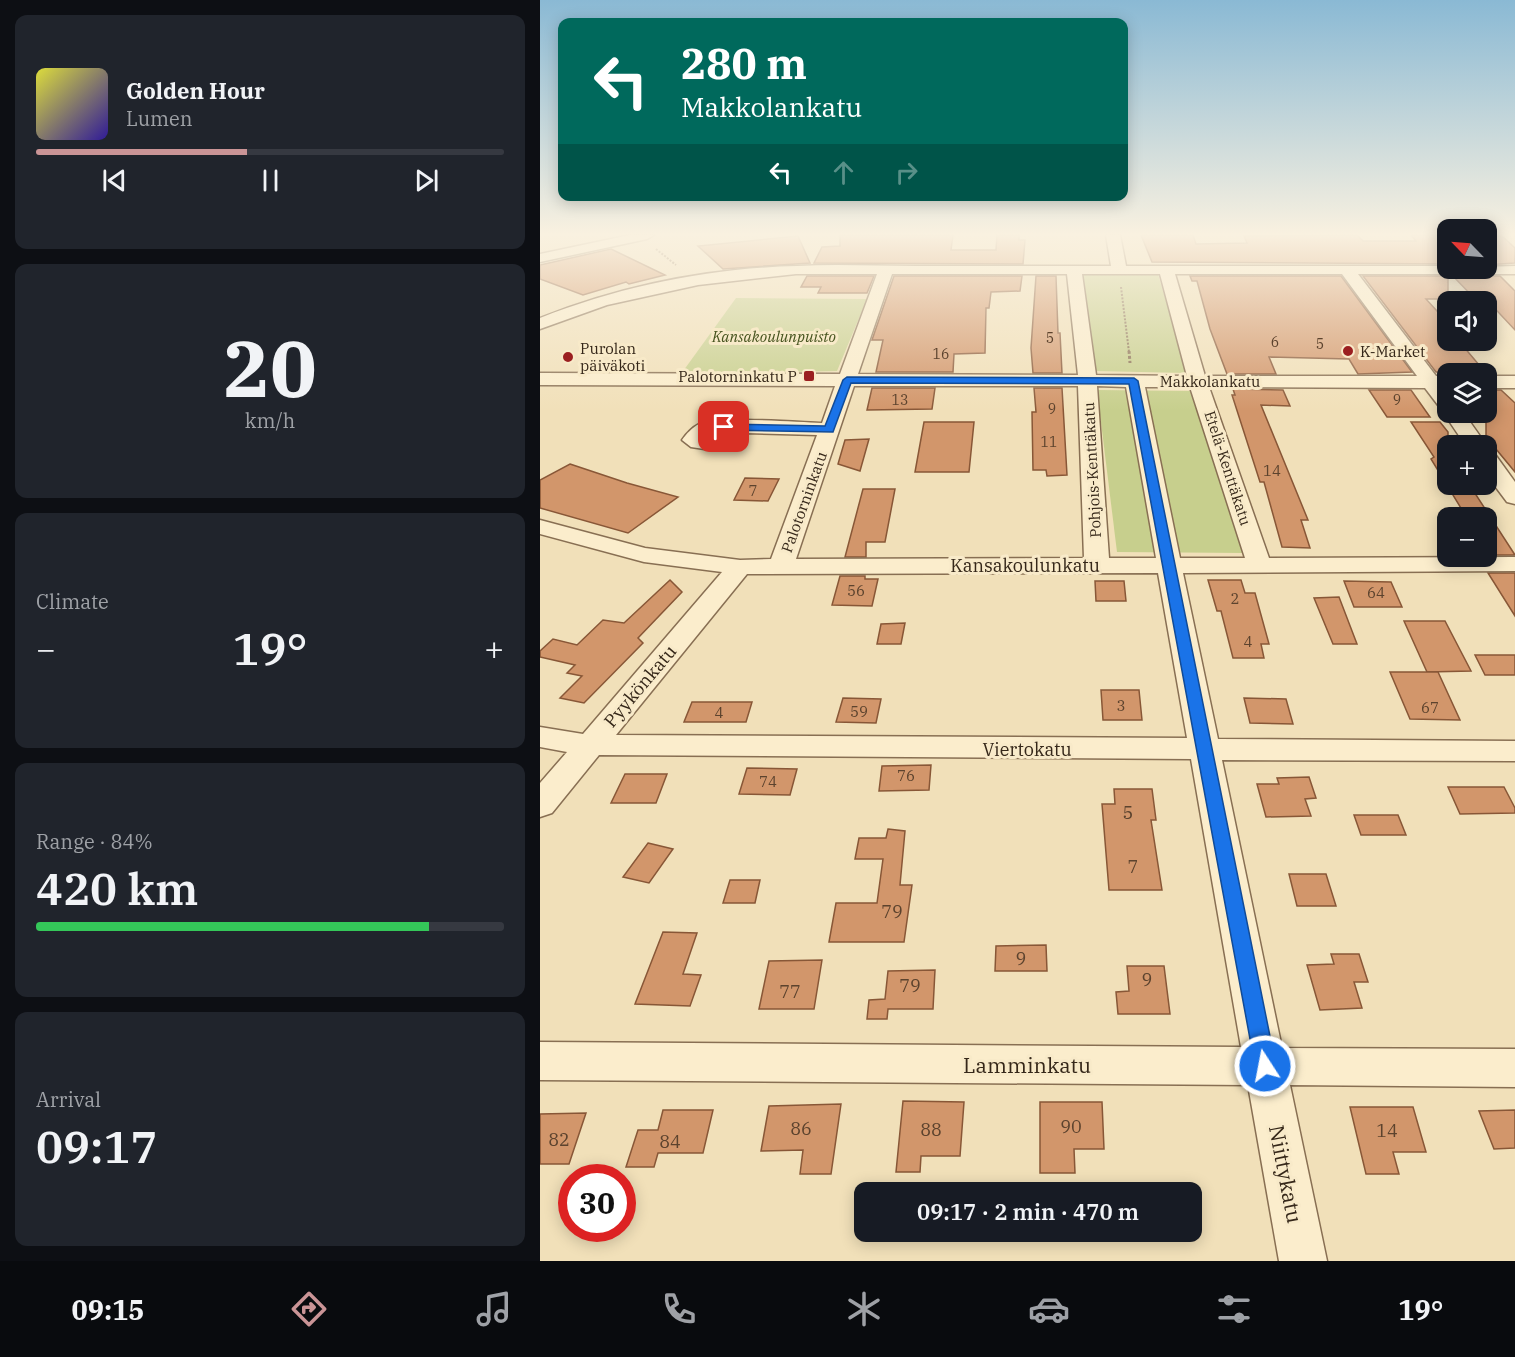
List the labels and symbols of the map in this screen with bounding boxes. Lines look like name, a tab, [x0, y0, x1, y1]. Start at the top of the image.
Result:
north arrow	[1437, 219, 1497, 279]
park label: Kansakoulunpuisto	[711, 327, 836, 346]
house number: 5	[1046, 329, 1054, 347]
house number: 6	[1271, 333, 1279, 351]
house number: 5	[1316, 335, 1324, 353]
place label: Purolan päiväkoti	[580, 339, 646, 375]
place label: K-Market	[1360, 342, 1425, 361]
marker: K-Market	[1341, 344, 1355, 358]
house number: 16	[933, 345, 949, 363]
marker: Purolan päiväkoti	[561, 350, 575, 364]
place label: Palotorninkatu P	[678, 367, 797, 386]
marker: Palotorninkatu P	[802, 369, 816, 383]
street label: Makkolankatu	[1160, 372, 1260, 391]
house number: 13	[892, 391, 908, 409]
house number: 9	[1393, 391, 1401, 409]
house number: 9	[1048, 400, 1056, 418]
pin	[698, 401, 749, 452]
street label: Pohjois-Kenttäkatu	[1079, 402, 1105, 538]
street label: Etelä-Kenttäkatu	[1201, 408, 1255, 528]
house number: 11	[1041, 433, 1057, 451]
street label: Palotorninkatu	[777, 449, 831, 555]
house number: 14	[1263, 461, 1281, 480]
house number: 7	[748, 481, 758, 500]
street label: Kansakoulunkatu	[950, 554, 1100, 577]
house number: 56	[847, 581, 865, 600]
house number: 64	[1367, 583, 1385, 602]
house number: 2	[1230, 589, 1240, 608]
house number: 4	[1243, 632, 1253, 651]
street label: Pyykönkatu	[599, 640, 681, 732]
house number: 3	[1116, 696, 1126, 715]
house number: 67	[1421, 698, 1439, 717]
house number: 59	[850, 702, 868, 721]
house number: 4	[714, 703, 724, 722]
street label: Viertokatu	[982, 738, 1072, 761]
house number: 76	[897, 766, 915, 785]
house number: 74	[759, 772, 777, 791]
house number: 5	[1123, 801, 1133, 824]
house number: 7	[1128, 855, 1138, 878]
house number: 79	[881, 900, 903, 923]
house number: 9	[1016, 947, 1026, 970]
house number: 9	[1142, 968, 1152, 991]
house number: 79	[899, 974, 921, 997]
house number: 77	[779, 980, 801, 1003]
position arrow	[1233, 1034, 1297, 1098]
street label: Lamminkatu	[963, 1051, 1091, 1079]
house number: 90	[1060, 1115, 1082, 1138]
house number: 86	[790, 1117, 812, 1140]
house number: 88	[920, 1118, 942, 1141]
house number: 14	[1376, 1119, 1398, 1142]
street label: Niittykatu	[1263, 1123, 1309, 1225]
house number: 82	[548, 1128, 570, 1151]
house number: 84	[659, 1130, 681, 1153]
speed limit sign: 30	[558, 1164, 636, 1242]

